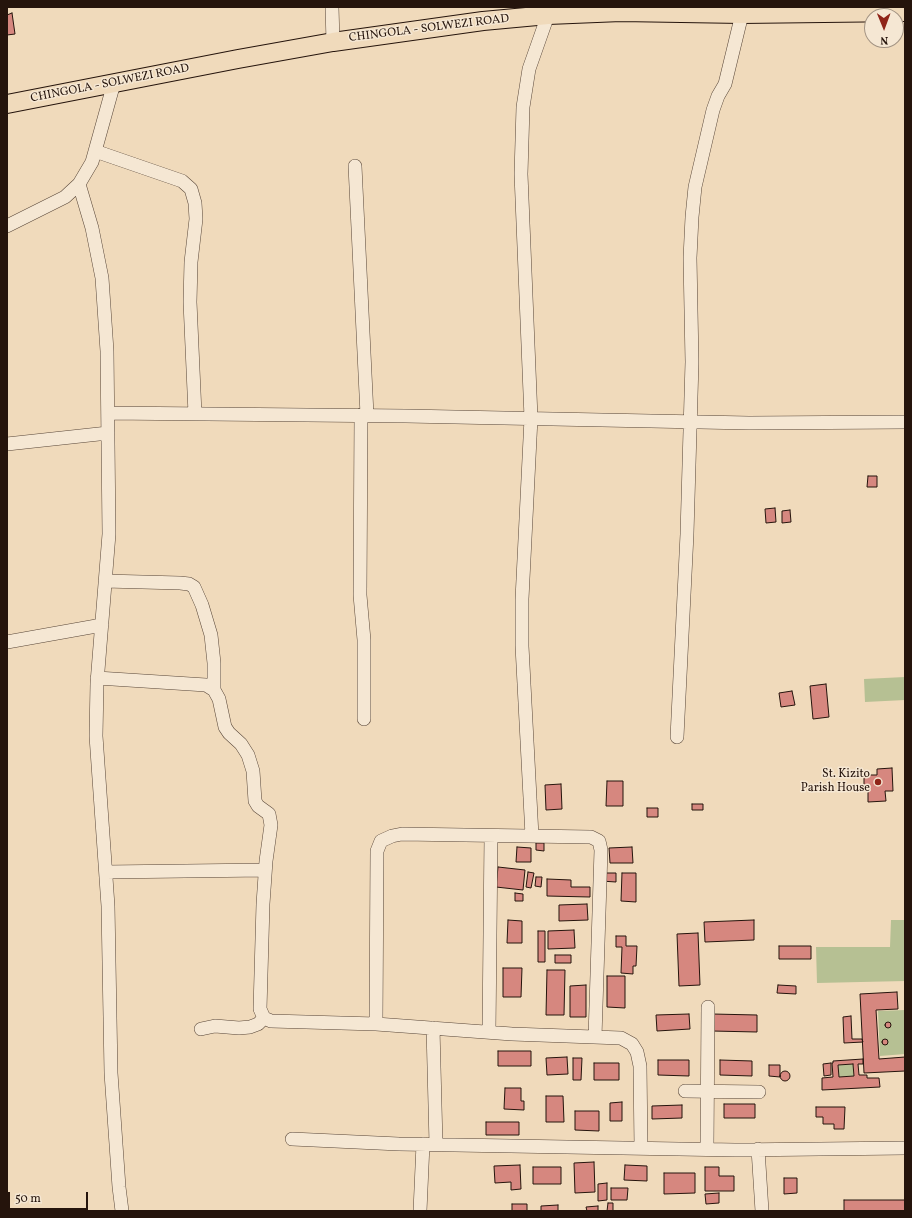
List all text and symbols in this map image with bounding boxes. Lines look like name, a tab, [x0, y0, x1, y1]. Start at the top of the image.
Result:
north arrow	[864, 8, 904, 48]
street label: CHINGOLA - SOLWEZI ROAD	[348, 12, 510, 46]
text: N	[880, 32, 888, 47]
street label: CHINGOLA - SOLWEZI ROAD	[29, 62, 191, 106]
place label: St. Kizito Parish House	[801, 768, 870, 796]
marker: St. Kizito Parish House	[873, 777, 883, 787]
scale bar	[10, 1184, 90, 1210]
text: 50 m	[15, 1191, 41, 1207]

